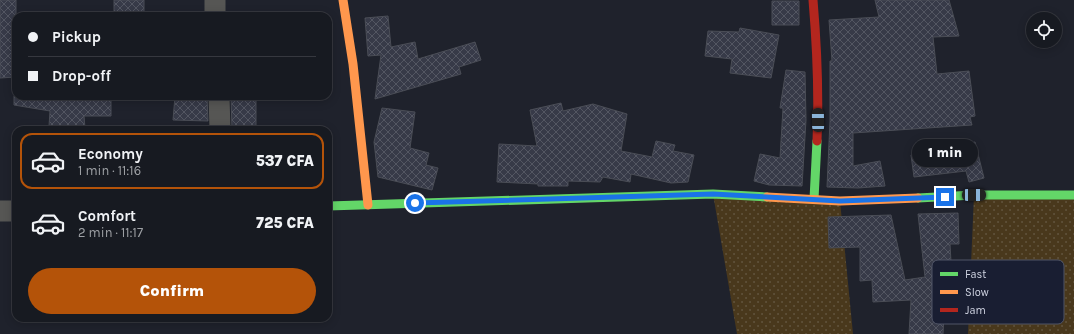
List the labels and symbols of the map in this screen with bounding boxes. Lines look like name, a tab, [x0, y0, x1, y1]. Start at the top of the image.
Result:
car	[812, 108, 824, 132]
callout: 1 min	[912, 139, 978, 167]
route end	[936, 188, 954, 206]
car	[962, 189, 986, 201]
route start	[406, 194, 424, 212]
legend	[932, 260, 1064, 324]
text: Fast	[965, 268, 986, 281]
text: Slow	[965, 286, 989, 299]
text: Jam	[965, 304, 986, 317]

